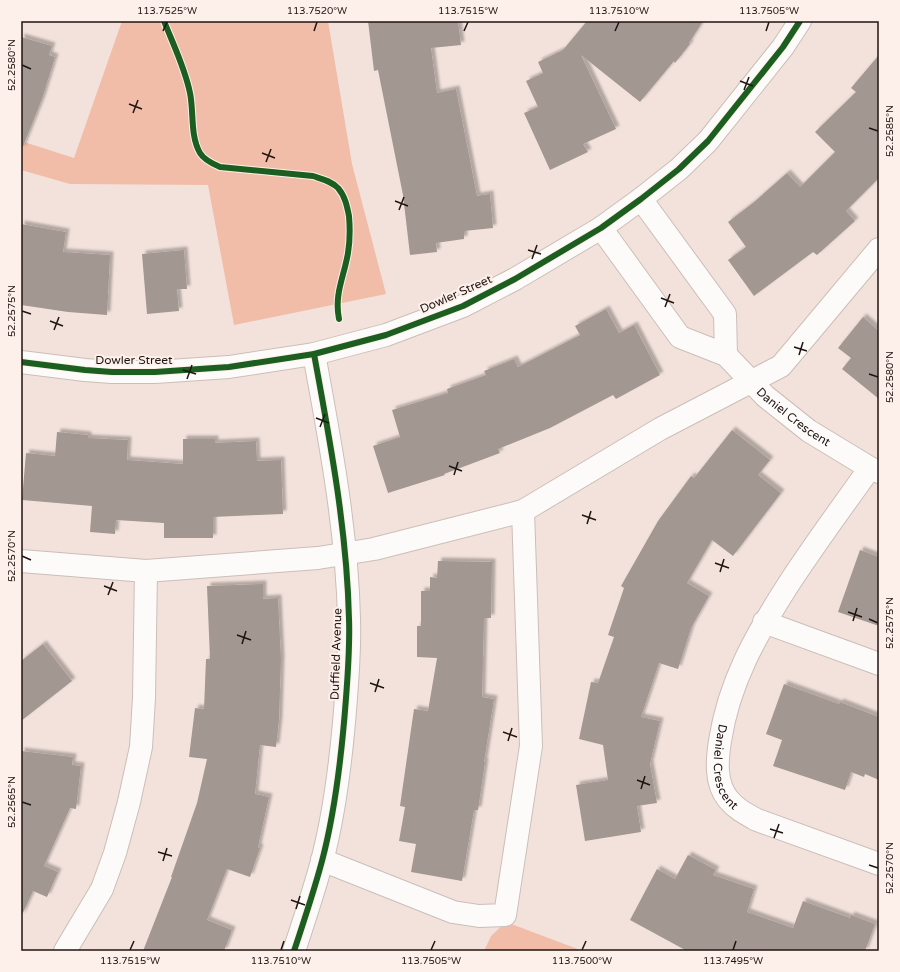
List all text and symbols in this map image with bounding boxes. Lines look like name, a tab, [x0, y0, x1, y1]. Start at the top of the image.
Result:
text: 113.7525°W	[137, 5, 197, 17]
text: 113.7520°W	[287, 5, 347, 17]
text: 113.7515°W	[438, 5, 498, 17]
text: 113.7510°W	[589, 5, 649, 17]
text: 113.7505°W	[739, 5, 799, 17]
text: 52.2580°N	[6, 39, 18, 91]
text: 52.2585°N	[884, 105, 896, 157]
street label: Dowler Street	[418, 272, 495, 316]
text: 52.2575°N	[6, 285, 18, 337]
text: 52.2580°N	[884, 351, 896, 403]
street label: Dowler Street	[95, 353, 173, 367]
street label: Daniel Crescent	[754, 385, 833, 449]
text: 52.2570°N	[6, 530, 18, 582]
text: 52.2575°N	[884, 597, 896, 649]
street label: Duffield Avenue	[327, 608, 345, 700]
street label: Daniel Crescent	[711, 723, 741, 813]
text: 52.2565°N	[6, 776, 18, 828]
text: 52.2570°N	[884, 842, 896, 894]
text: 113.7515°W	[100, 955, 160, 967]
text: 113.7510°W	[251, 955, 311, 967]
text: 113.7505°W	[401, 955, 461, 967]
text: 113.7500°W	[552, 955, 612, 967]
text: 113.7495°W	[703, 955, 763, 967]

